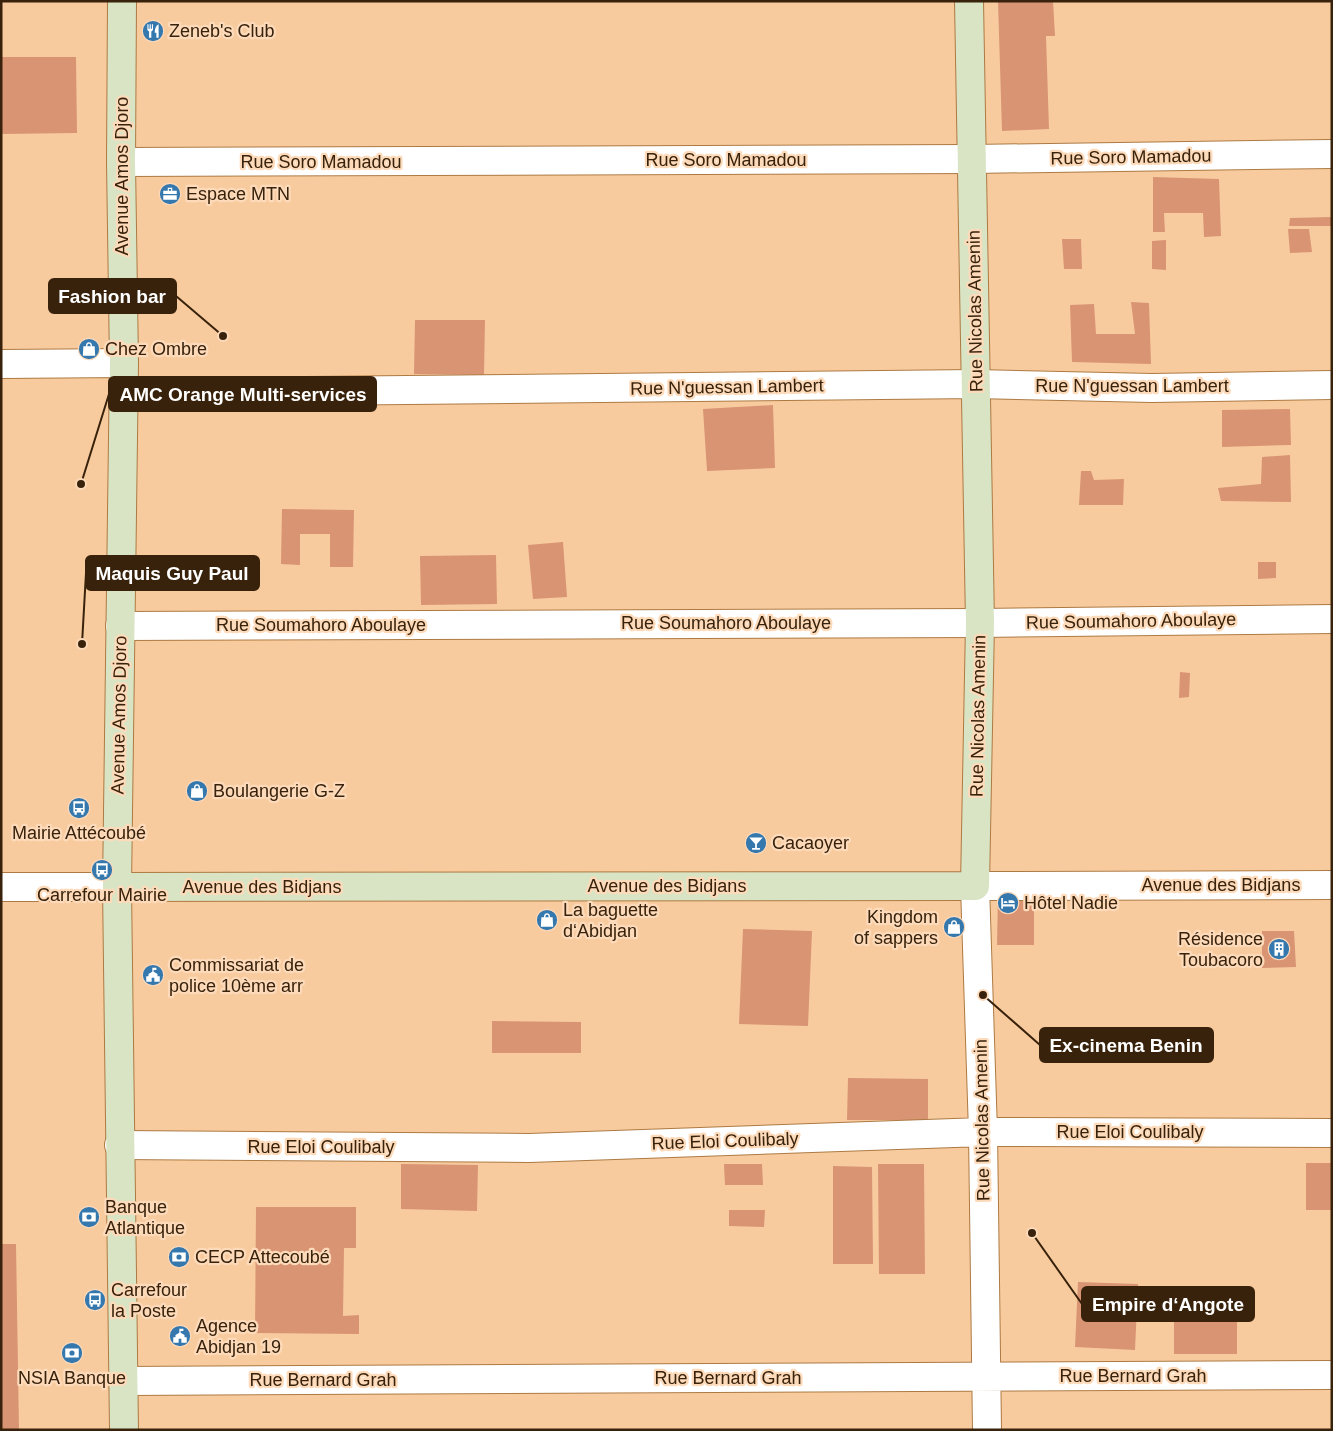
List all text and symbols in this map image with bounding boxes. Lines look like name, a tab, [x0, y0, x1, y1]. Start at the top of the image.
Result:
restaurant icon: Zeneb's Club	[141, 19, 165, 43]
place label: Zeneb's Club	[169, 21, 275, 41]
street label: Avenue Amos Djoro	[112, 97, 132, 255]
street label: Rue Soro Mamadou	[1050, 146, 1212, 168]
street label: Rue Soro Mamadou	[645, 150, 807, 170]
street label: Rue Soro Mamadou	[240, 152, 402, 172]
office icon: Espace MTN	[158, 182, 182, 206]
place label: Espace MTN	[186, 184, 290, 204]
street label: Rue Nicolas Amenin	[964, 230, 986, 392]
callout: Fashion bar	[49, 279, 176, 313]
text: Fashion bar	[58, 286, 166, 307]
shop icon: Chez Ombre	[77, 337, 101, 361]
place label: Chez Ombre	[105, 339, 207, 359]
street label: Rue N'guessan Lambert	[630, 375, 824, 399]
street label: Rue N'guessan Lambert	[1035, 376, 1229, 396]
callout: AMC Orange Multi-services	[109, 377, 376, 411]
text: AMC Orange Multi-services	[119, 384, 367, 405]
callout: Maquis Guy Paul	[86, 556, 259, 590]
text: Maquis Guy Paul	[95, 563, 249, 584]
street label: Rue Soumahoro Aboulaye	[1026, 609, 1236, 633]
street label: Rue Soumahoro Aboulaye	[621, 613, 831, 633]
street label: Rue Soumahoro Aboulaye	[216, 615, 426, 635]
street label: Avenue Amos Djoro	[108, 635, 130, 795]
street label: Rue Nicolas Amenin	[967, 635, 989, 797]
shop icon: Boulangerie G-Z	[185, 779, 209, 803]
place label: Boulangerie G-Z	[213, 781, 345, 801]
bus stop icon: Mairie Attécoubé	[67, 796, 91, 820]
place label: Mairie Attécoubé	[12, 823, 146, 843]
bar icon: Cacaoyer	[744, 831, 768, 855]
place label: Cacaoyer	[772, 833, 849, 853]
bus stop icon: Carrefour Mairie	[90, 858, 114, 882]
street label: Avenue des Bidjans	[1142, 875, 1300, 895]
street label: Avenue des Bidjans	[588, 876, 746, 896]
street label: Avenue des Bidjans	[183, 877, 341, 897]
place label: Carrefour Mairie	[37, 885, 167, 905]
hotel icon: Hôtel Nadie	[996, 891, 1020, 915]
place label: Hôtel Nadie	[1024, 893, 1118, 913]
place label: La baguette d‘Abidjan	[563, 900, 658, 941]
place label: Kingdom of sappers	[854, 907, 938, 948]
shop icon: La baguette d‘Abidjan	[535, 908, 559, 932]
shop icon: Kingdom of sappers	[942, 915, 966, 939]
place label: Résidence Toubacoro	[1178, 929, 1263, 970]
building icon: Résidence Toubacoro	[1267, 937, 1291, 961]
place label: Commissariat de police 10ème arr	[169, 955, 304, 996]
public building icon: Commissariat de police 10ème arr	[141, 963, 165, 987]
callout: Ex-cinema Benin	[1040, 1028, 1213, 1062]
text: Ex-cinema Benin	[1049, 1035, 1203, 1056]
street label: Rue Nicolas Amenin	[971, 1039, 993, 1201]
street label: Rue Eloi Coulibaly	[1056, 1122, 1204, 1142]
street label: Rue Eloi Coulibaly	[651, 1128, 799, 1154]
street label: Rue Eloi Coulibaly	[247, 1137, 395, 1157]
place label: Banque Atlantique	[105, 1197, 185, 1238]
bank icon: Banque Atlantique	[77, 1205, 101, 1229]
bank icon: CECP Attecoubé	[167, 1245, 191, 1269]
place label: CECP Attecoubé	[195, 1247, 330, 1267]
place label: Carrefour la Poste	[111, 1280, 187, 1321]
callout: Empire d‘Angote	[1082, 1287, 1254, 1321]
bus stop icon: Carrefour la Poste	[83, 1288, 107, 1312]
text: Empire d‘Angote	[1092, 1294, 1244, 1315]
place label: Agence Abidjan 19	[196, 1316, 281, 1357]
public building icon: Agence Abidjan 19	[168, 1324, 192, 1348]
bank icon: NSIA Banque	[60, 1341, 84, 1365]
street label: Rue Bernard Grah	[1059, 1366, 1207, 1386]
place label: NSIA Banque	[18, 1368, 126, 1388]
street label: Rue Bernard Grah	[654, 1368, 802, 1388]
street label: Rue Bernard Grah	[249, 1370, 397, 1390]

